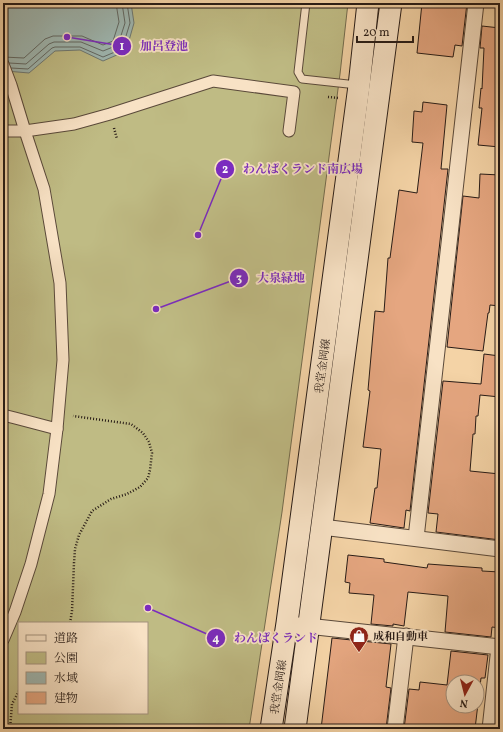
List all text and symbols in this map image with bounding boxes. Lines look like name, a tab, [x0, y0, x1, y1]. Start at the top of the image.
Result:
scale bar	[357, 18, 413, 44]
text: 20 m	[363, 25, 390, 41]
callout: 加呂登池	[112, 34, 196, 58]
text: 1	[120, 39, 125, 55]
text: 加呂登池	[140, 39, 188, 55]
callout: わんぱくランド南広場	[215, 157, 371, 181]
text: 2	[222, 162, 228, 178]
text: わんぱくランド南広場	[243, 162, 363, 178]
callout: 大泉緑地	[229, 266, 313, 290]
text: 3	[236, 271, 242, 287]
text: 大泉緑地	[257, 271, 305, 287]
street label: 我堂金岡線	[312, 338, 335, 394]
legend	[18, 622, 148, 714]
shop icon: 成和自動車	[348, 625, 370, 653]
callout: わんぱくランド	[206, 626, 326, 650]
place label: 成和自動車	[373, 630, 428, 645]
text: 道路	[54, 631, 78, 647]
text: 4	[212, 631, 220, 647]
text: わんぱくランド	[234, 631, 318, 647]
text: 公園	[54, 651, 78, 667]
street label: 我堂金岡線	[268, 659, 291, 716]
text: 水域	[54, 671, 78, 687]
north arrow	[445, 674, 485, 714]
text: 建物	[54, 691, 78, 707]
text: N	[459, 695, 469, 710]

